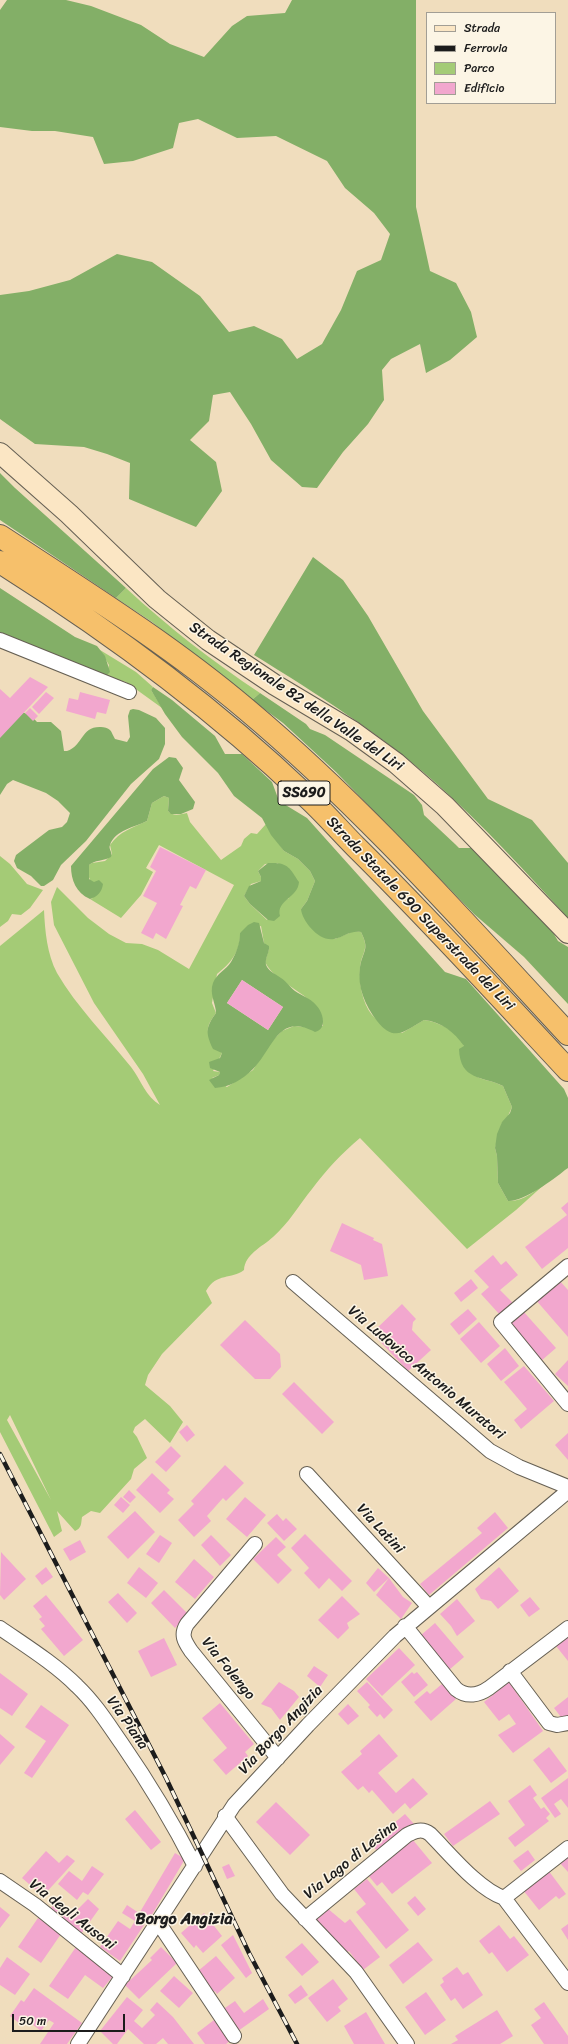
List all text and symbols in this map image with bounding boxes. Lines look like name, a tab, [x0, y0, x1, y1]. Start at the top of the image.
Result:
legend	[426, 12, 556, 104]
text: Strada	[464, 17, 500, 39]
text: Ferrovia	[464, 37, 508, 59]
text: Parco	[464, 57, 494, 79]
text: Edificio	[464, 77, 504, 99]
street label: Strada Regionale 82 della Valle del Liri	[186, 618, 406, 776]
road number: SS690	[278, 781, 330, 805]
street label: Strada Statale 690 Superstrada del Liri	[322, 813, 518, 1015]
street label: Via Ludovico Antonio Muratori	[344, 1302, 508, 1444]
street label: Via Latini	[352, 1500, 408, 1558]
street label: Via Folengo	[197, 1634, 259, 1704]
street label: Via Borgo Angizia	[235, 1682, 327, 1778]
street label: Via Piana	[102, 1693, 152, 1753]
street label: Via Lago di Lesina	[301, 1817, 401, 1903]
street label: Via degli Ausoni	[25, 1876, 119, 1954]
district label: Borgo Angizia	[136, 1910, 232, 1930]
scale bar	[14, 2006, 127, 2032]
text: 50 m	[19, 2010, 46, 2032]

